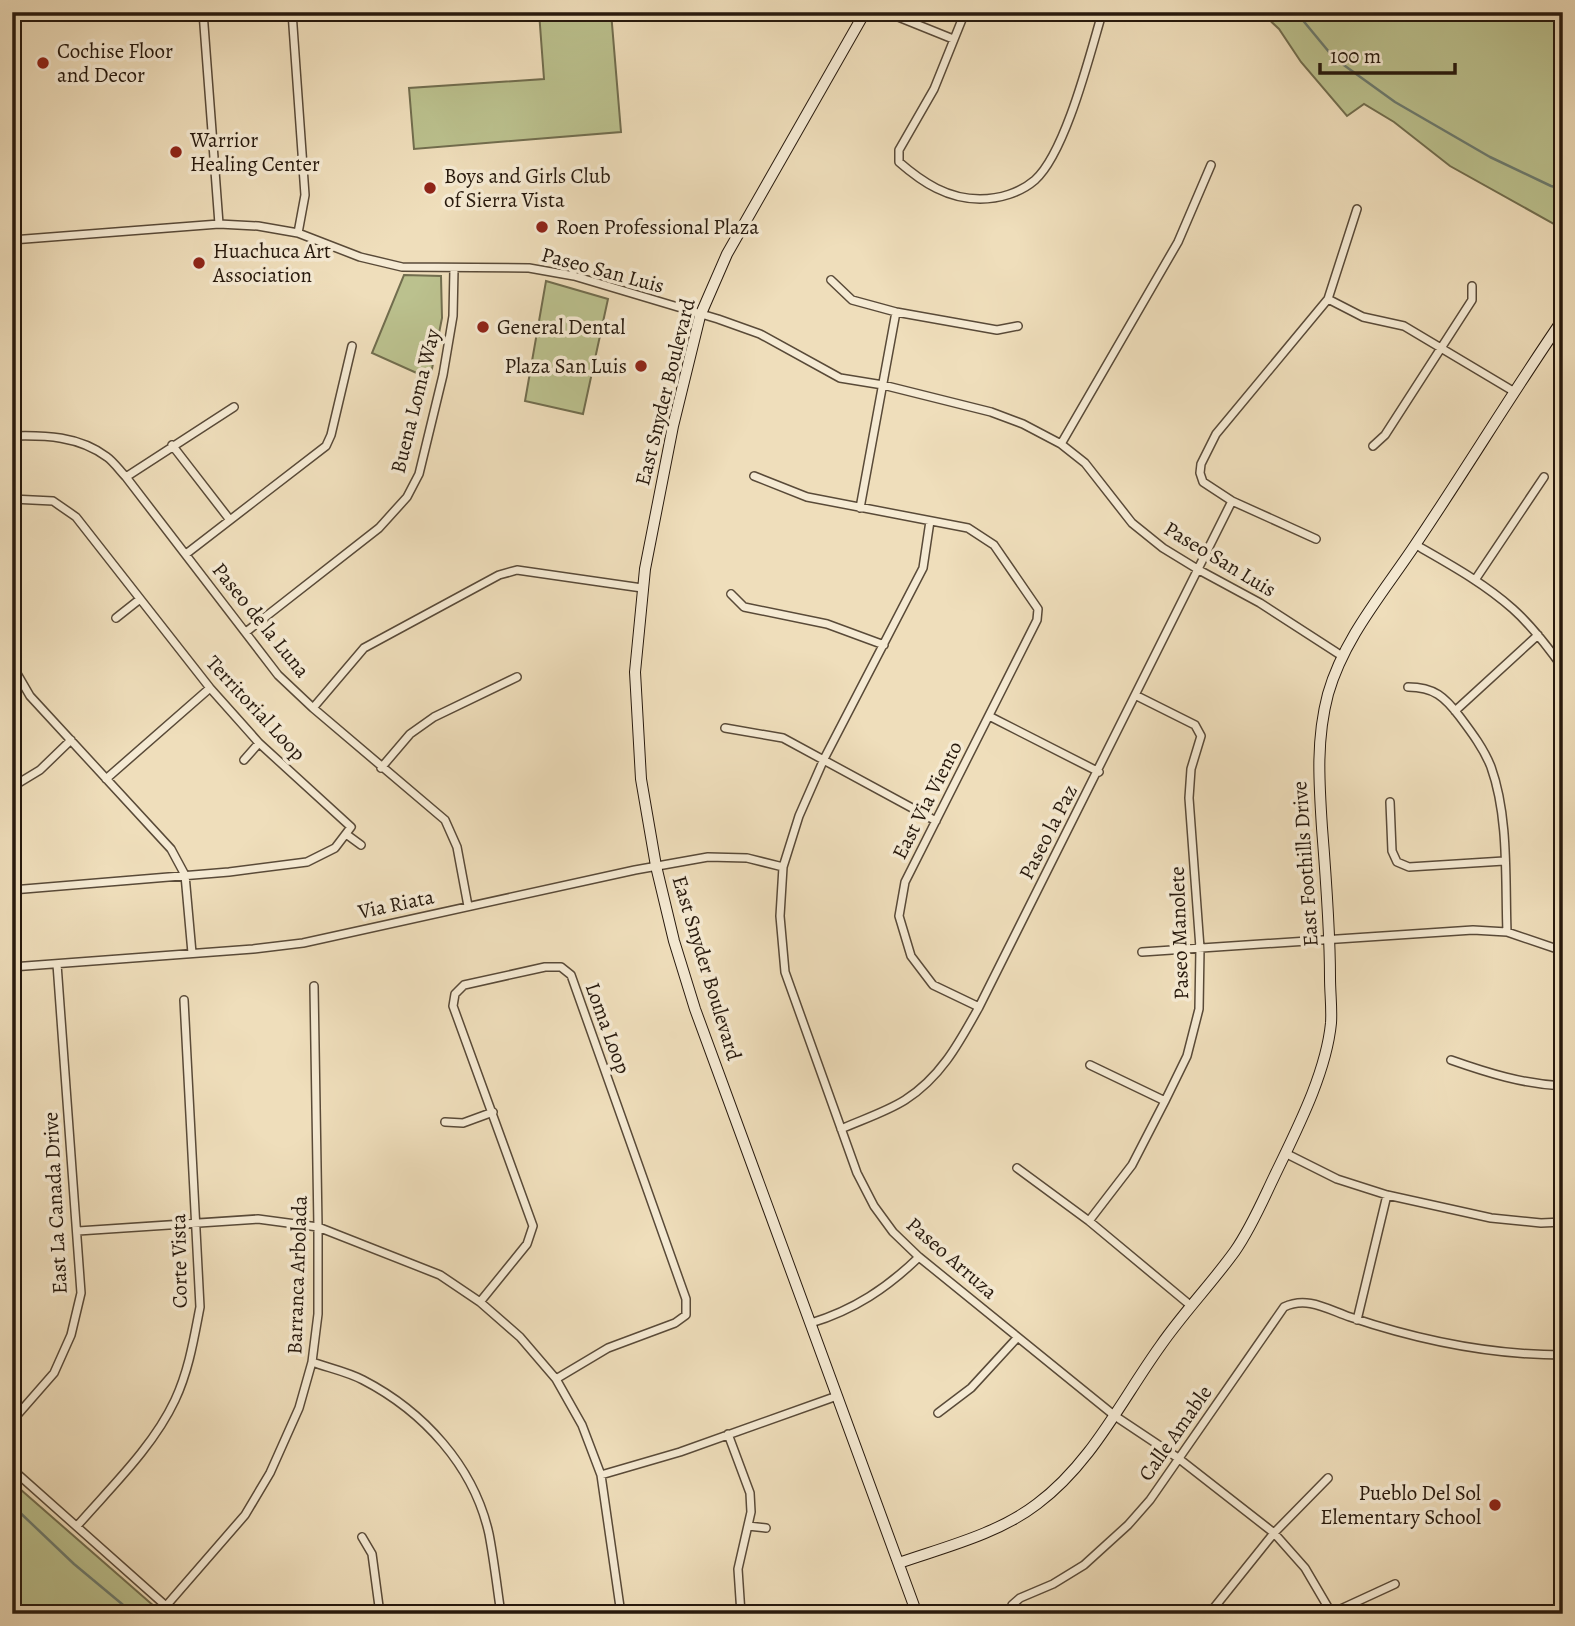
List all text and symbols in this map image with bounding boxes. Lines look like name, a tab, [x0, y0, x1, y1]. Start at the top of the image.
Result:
scale bar	[1320, 32, 1454, 76]
place label: Cochise Floor and Decor	[57, 37, 173, 89]
text: 100 m	[1330, 42, 1381, 70]
marker: Cochise Floor and Decor	[35, 55, 51, 71]
place label: Warrior Healing Center	[189, 126, 320, 178]
marker: Warrior Healing Center	[168, 144, 184, 160]
place label: Boys and Girls Club of Sierra Vista	[444, 162, 611, 214]
marker: Boys and Girls Club of Sierra Vista	[422, 180, 438, 196]
place label: Roen Professional Plaza	[556, 213, 759, 241]
marker: Roen Professional Plaza	[534, 219, 550, 235]
place label: Huachuca Art Association	[212, 237, 331, 289]
street label: Paseo San Luis	[539, 240, 667, 300]
marker: Huachuca Art Association	[191, 255, 207, 271]
street label: East Snyder Boulevard	[628, 295, 702, 488]
place label: General Dental	[497, 313, 625, 341]
marker: General Dental	[475, 319, 491, 335]
street label: Buena Loma Way	[384, 325, 447, 476]
place label: Plaza San Luis	[504, 352, 627, 380]
marker: Plaza San Luis	[633, 358, 649, 374]
street label: Paseo San Luis	[1159, 515, 1281, 603]
street label: Paseo de la Luna	[206, 557, 316, 684]
street label: Territorial Loop	[200, 649, 312, 767]
street label: East Via Viento	[885, 736, 969, 864]
street label: Paseo la Paz	[1012, 780, 1084, 884]
street label: East Foothills Drive	[1285, 780, 1325, 948]
street label: Paseo Manolete	[1163, 866, 1195, 1000]
street label: East Snyder Boulevard	[666, 872, 749, 1065]
street label: Via Riata	[355, 882, 437, 926]
street label: Loma Loop	[579, 978, 637, 1078]
street label: East La Canada Drive	[36, 1111, 74, 1295]
street label: Barranca Arbolada	[280, 1195, 314, 1355]
street label: Paseo Arruza	[900, 1211, 1004, 1305]
street label: Corte Vista	[164, 1213, 194, 1309]
street label: Calle Amable	[1132, 1379, 1218, 1487]
place label: Pueblo Del Sol Elementary School	[1320, 1479, 1481, 1531]
marker: Pueblo Del Sol Elementary School	[1487, 1497, 1503, 1513]

